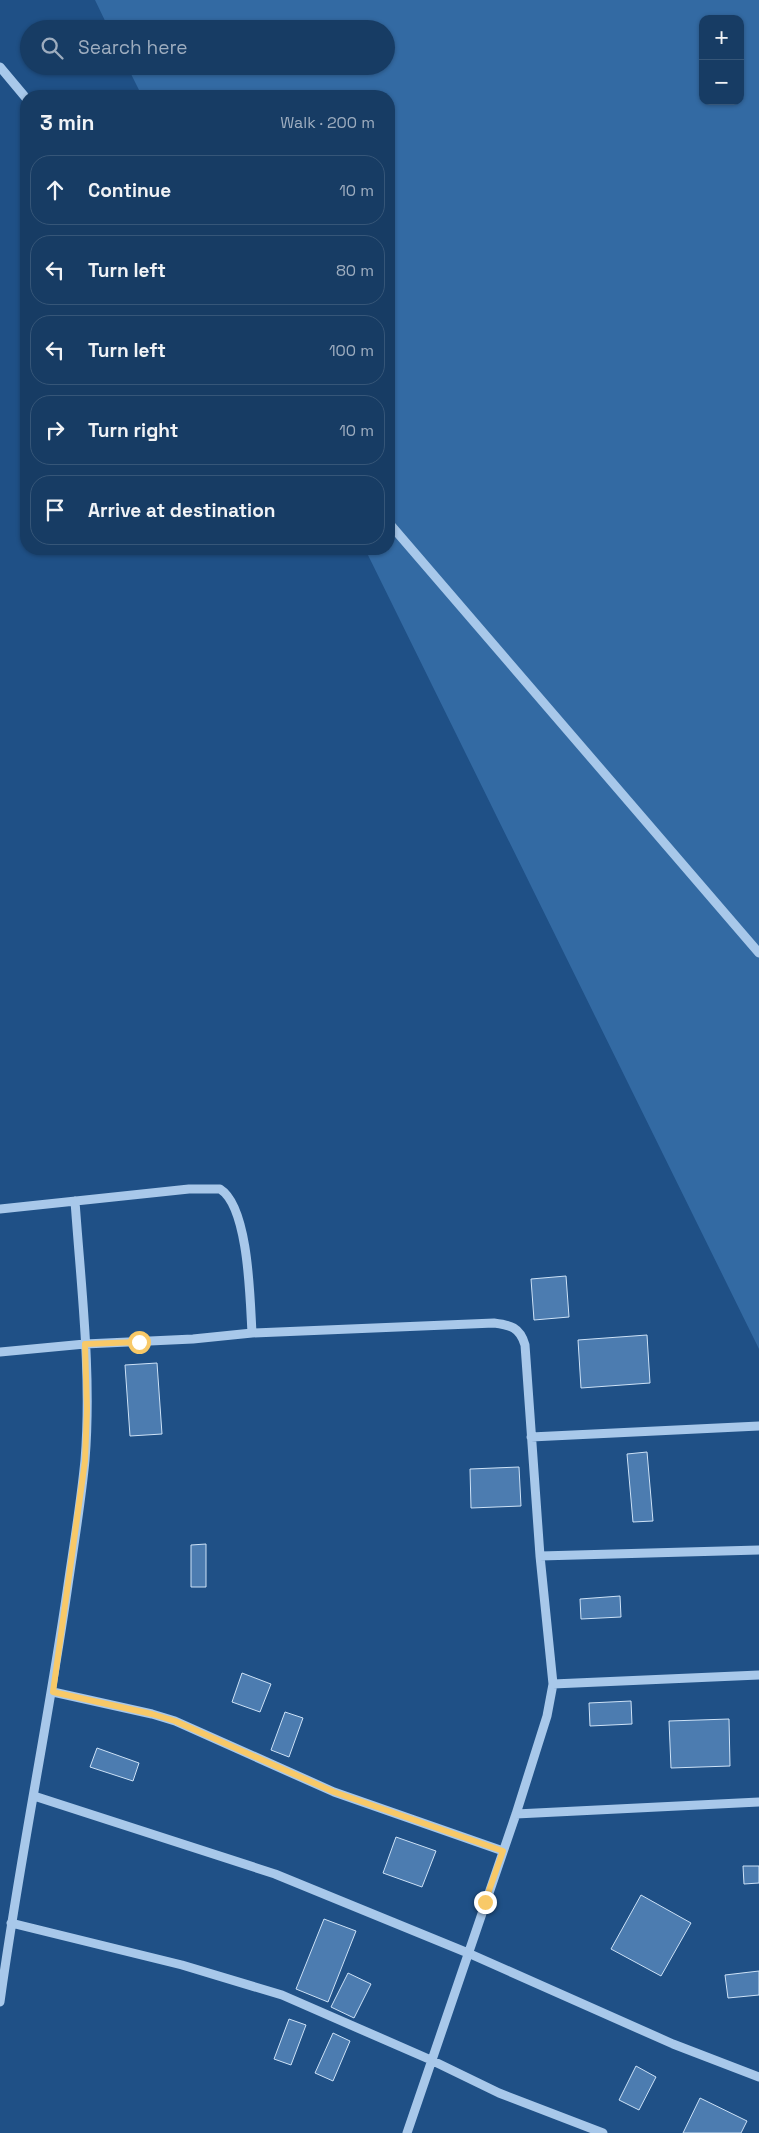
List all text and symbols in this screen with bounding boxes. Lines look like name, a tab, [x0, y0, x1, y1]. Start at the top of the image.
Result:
map controls	[699, 15, 744, 105]
button: +	[699, 15, 744, 60]
search box	[20, 20, 395, 75]
icon: search	[38, 34, 66, 62]
text: Search here	[78, 35, 188, 60]
button: −	[699, 60, 744, 105]
text: 3 min	[40, 109, 95, 136]
text: Walk · 200 m	[280, 112, 375, 133]
icon: ahead	[41, 176, 69, 204]
text: Continue	[88, 178, 171, 203]
text: 10 m	[339, 180, 374, 201]
icon: left	[41, 256, 69, 284]
text: Turn left	[88, 258, 166, 283]
text: 80 m	[336, 260, 374, 281]
icon: left	[41, 336, 69, 364]
text: Turn left	[88, 338, 166, 363]
text: 100 m	[329, 340, 374, 361]
icon: right	[41, 416, 69, 444]
text: Turn right	[88, 418, 178, 443]
text: 10 m	[339, 420, 374, 441]
icon: arrive	[41, 496, 69, 524]
text: Arrive at destination	[88, 498, 276, 523]
route start	[128, 1331, 151, 1354]
route end	[474, 1891, 497, 1914]

